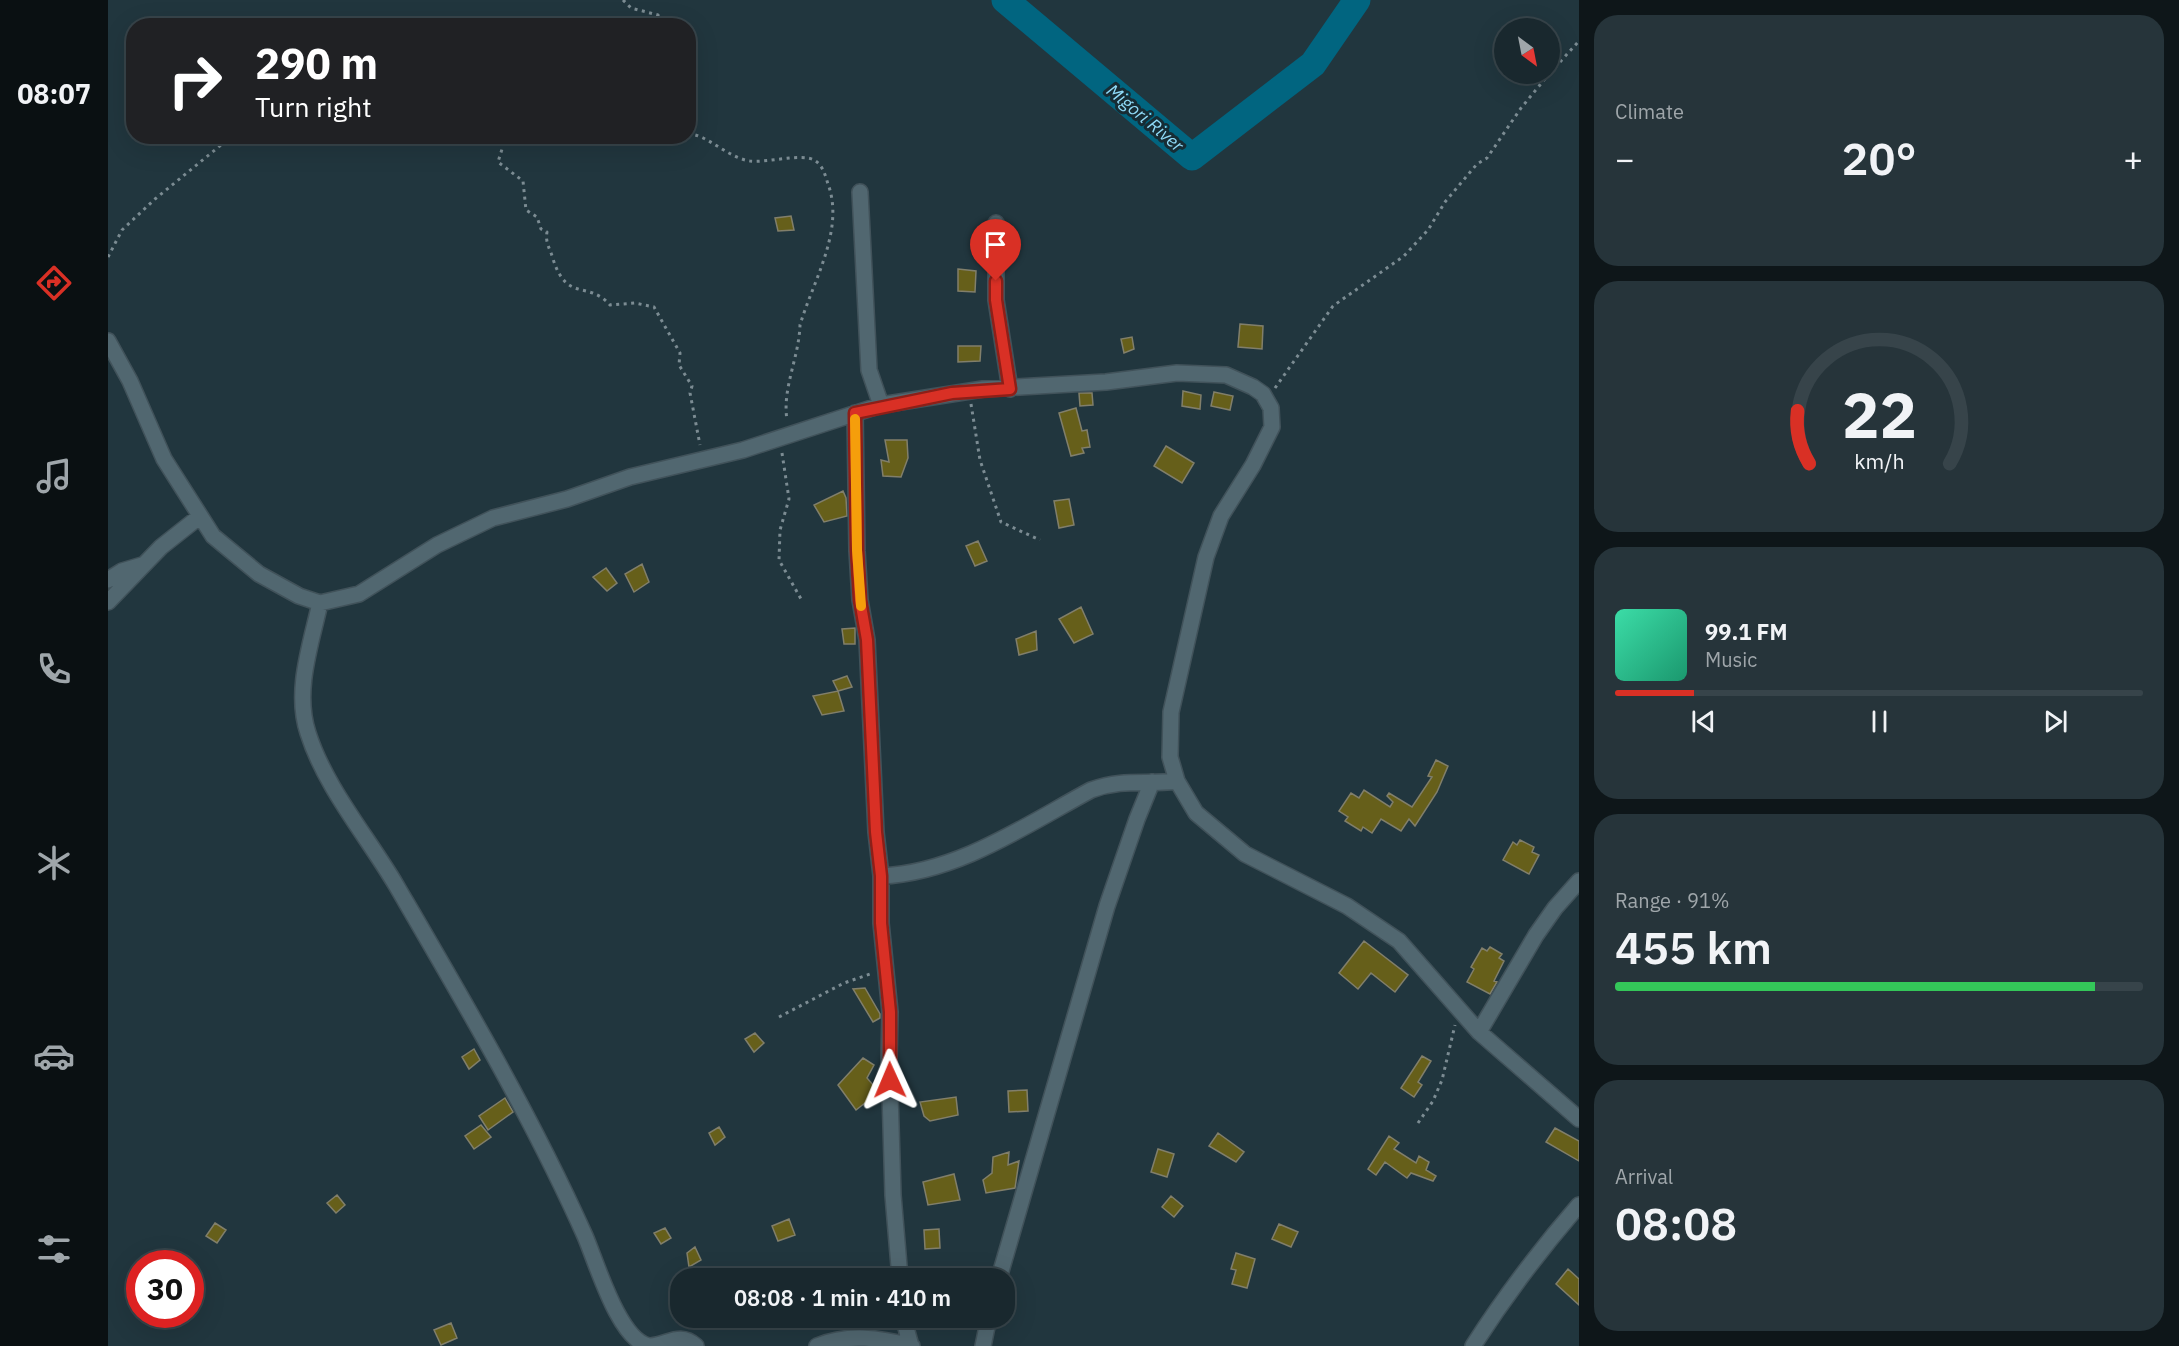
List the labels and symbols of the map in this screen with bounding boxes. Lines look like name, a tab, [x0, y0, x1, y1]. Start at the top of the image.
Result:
north arrow	[1494, 18, 1560, 84]
water label: Migori River	[1102, 79, 1189, 157]
pin	[970, 219, 1021, 281]
position arrow	[858, 1048, 922, 1112]
speed limit sign: 30	[126, 1250, 204, 1328]

